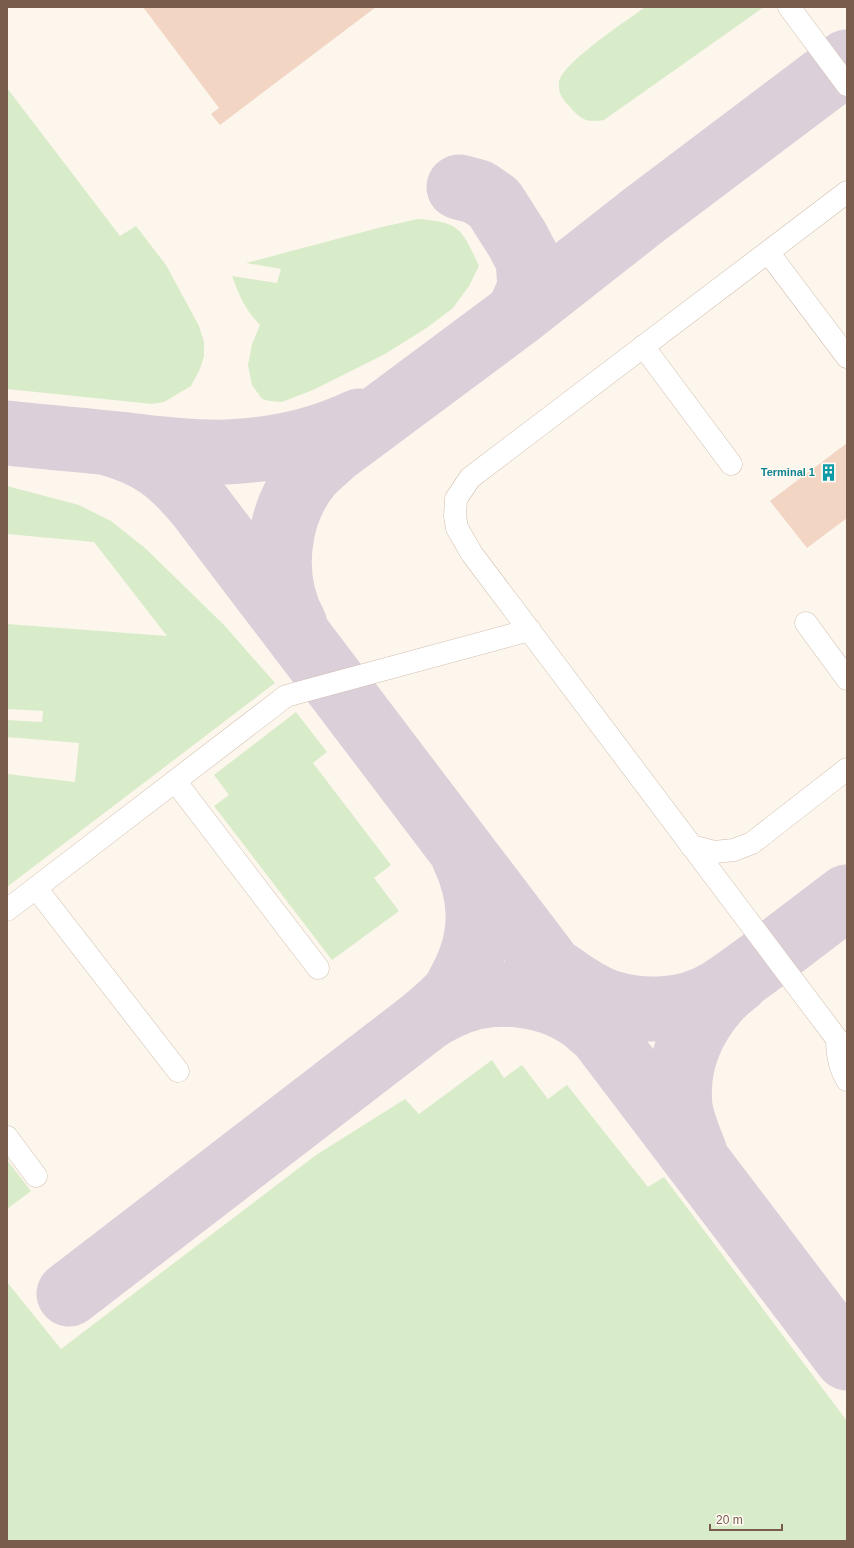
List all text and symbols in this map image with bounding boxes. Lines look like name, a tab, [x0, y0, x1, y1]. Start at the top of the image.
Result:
building icon: Terminal 1	[818, 462, 838, 482]
place label: Terminal 1	[761, 466, 815, 478]
scale bar	[710, 1506, 782, 1532]
text: 20 m	[716, 1513, 743, 1527]

